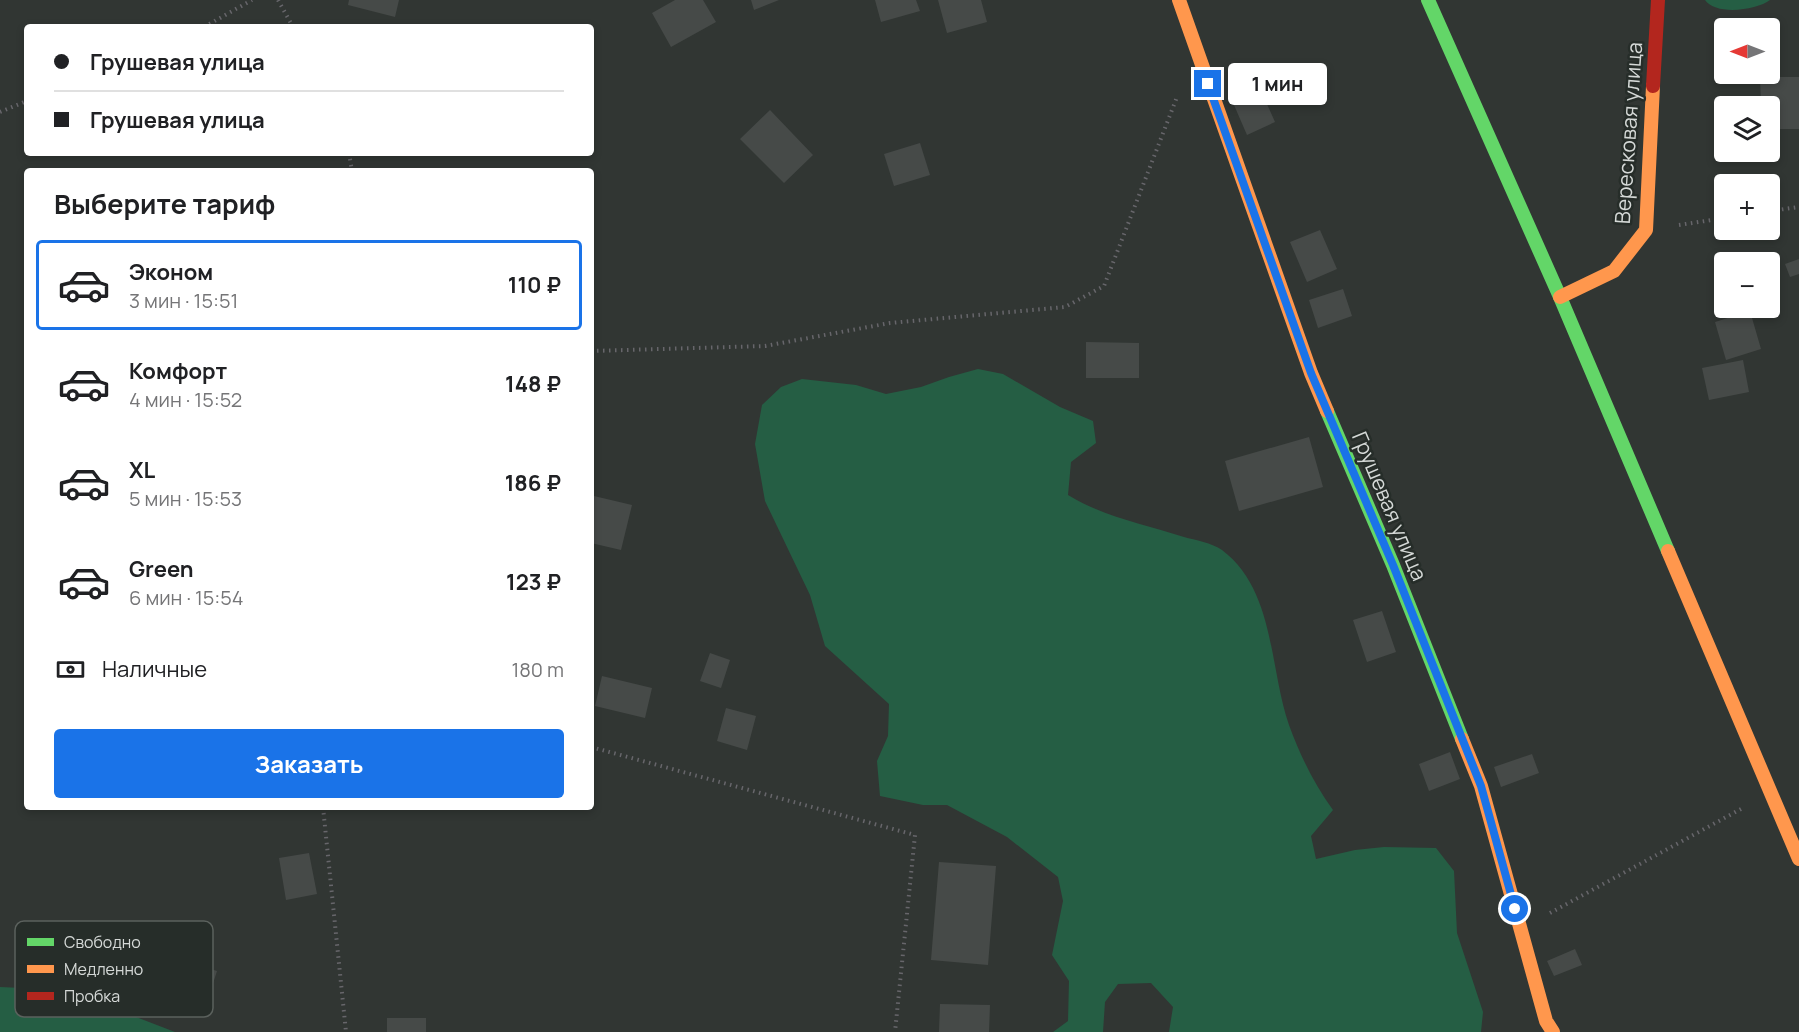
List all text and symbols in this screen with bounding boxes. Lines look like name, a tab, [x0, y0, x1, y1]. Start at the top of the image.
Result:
north arrow	[1714, 18, 1780, 84]
map controls	[1714, 18, 1780, 318]
street label: Вересковая улица	[1608, 41, 1648, 225]
text: Грушевая улица	[90, 47, 265, 77]
callout: 1 мин	[1229, 63, 1328, 105]
route end	[1194, 70, 1221, 97]
text: 1 мин	[1252, 70, 1303, 97]
button: layers	[1714, 96, 1780, 162]
text: Грушевая улица	[90, 105, 265, 135]
button: +	[1714, 174, 1780, 240]
text: Выберите тариф	[54, 185, 275, 222]
button: −	[1714, 252, 1780, 318]
text: Эконом	[129, 257, 213, 287]
icon: car	[57, 258, 111, 312]
text: 110 ₽	[508, 270, 561, 300]
text: 3 мин · 15:51	[129, 287, 238, 314]
text: Комфорт	[129, 356, 227, 386]
icon: car	[57, 357, 111, 411]
text: 148 ₽	[505, 369, 561, 399]
text: 4 мин · 15:52	[129, 386, 242, 413]
street label: Грушевая улица	[1346, 427, 1434, 585]
text: XL	[129, 455, 155, 485]
icon: car	[57, 456, 111, 510]
text: 186 ₽	[505, 468, 561, 498]
text: 5 мин · 15:53	[129, 485, 242, 512]
text: Green	[129, 554, 194, 584]
icon: car	[57, 555, 111, 609]
text: 123 ₽	[506, 567, 561, 597]
text: 6 мин · 15:54	[129, 584, 244, 611]
icon: cash	[54, 653, 87, 686]
text: Наличные	[102, 654, 207, 684]
text: 180 m	[511, 656, 564, 683]
button: Заказать	[54, 729, 564, 798]
route start	[1501, 895, 1528, 922]
legend	[15, 921, 213, 1017]
text: Свободно	[64, 931, 141, 953]
text: Медленно	[64, 958, 143, 980]
text: Пробка	[64, 985, 120, 1007]

